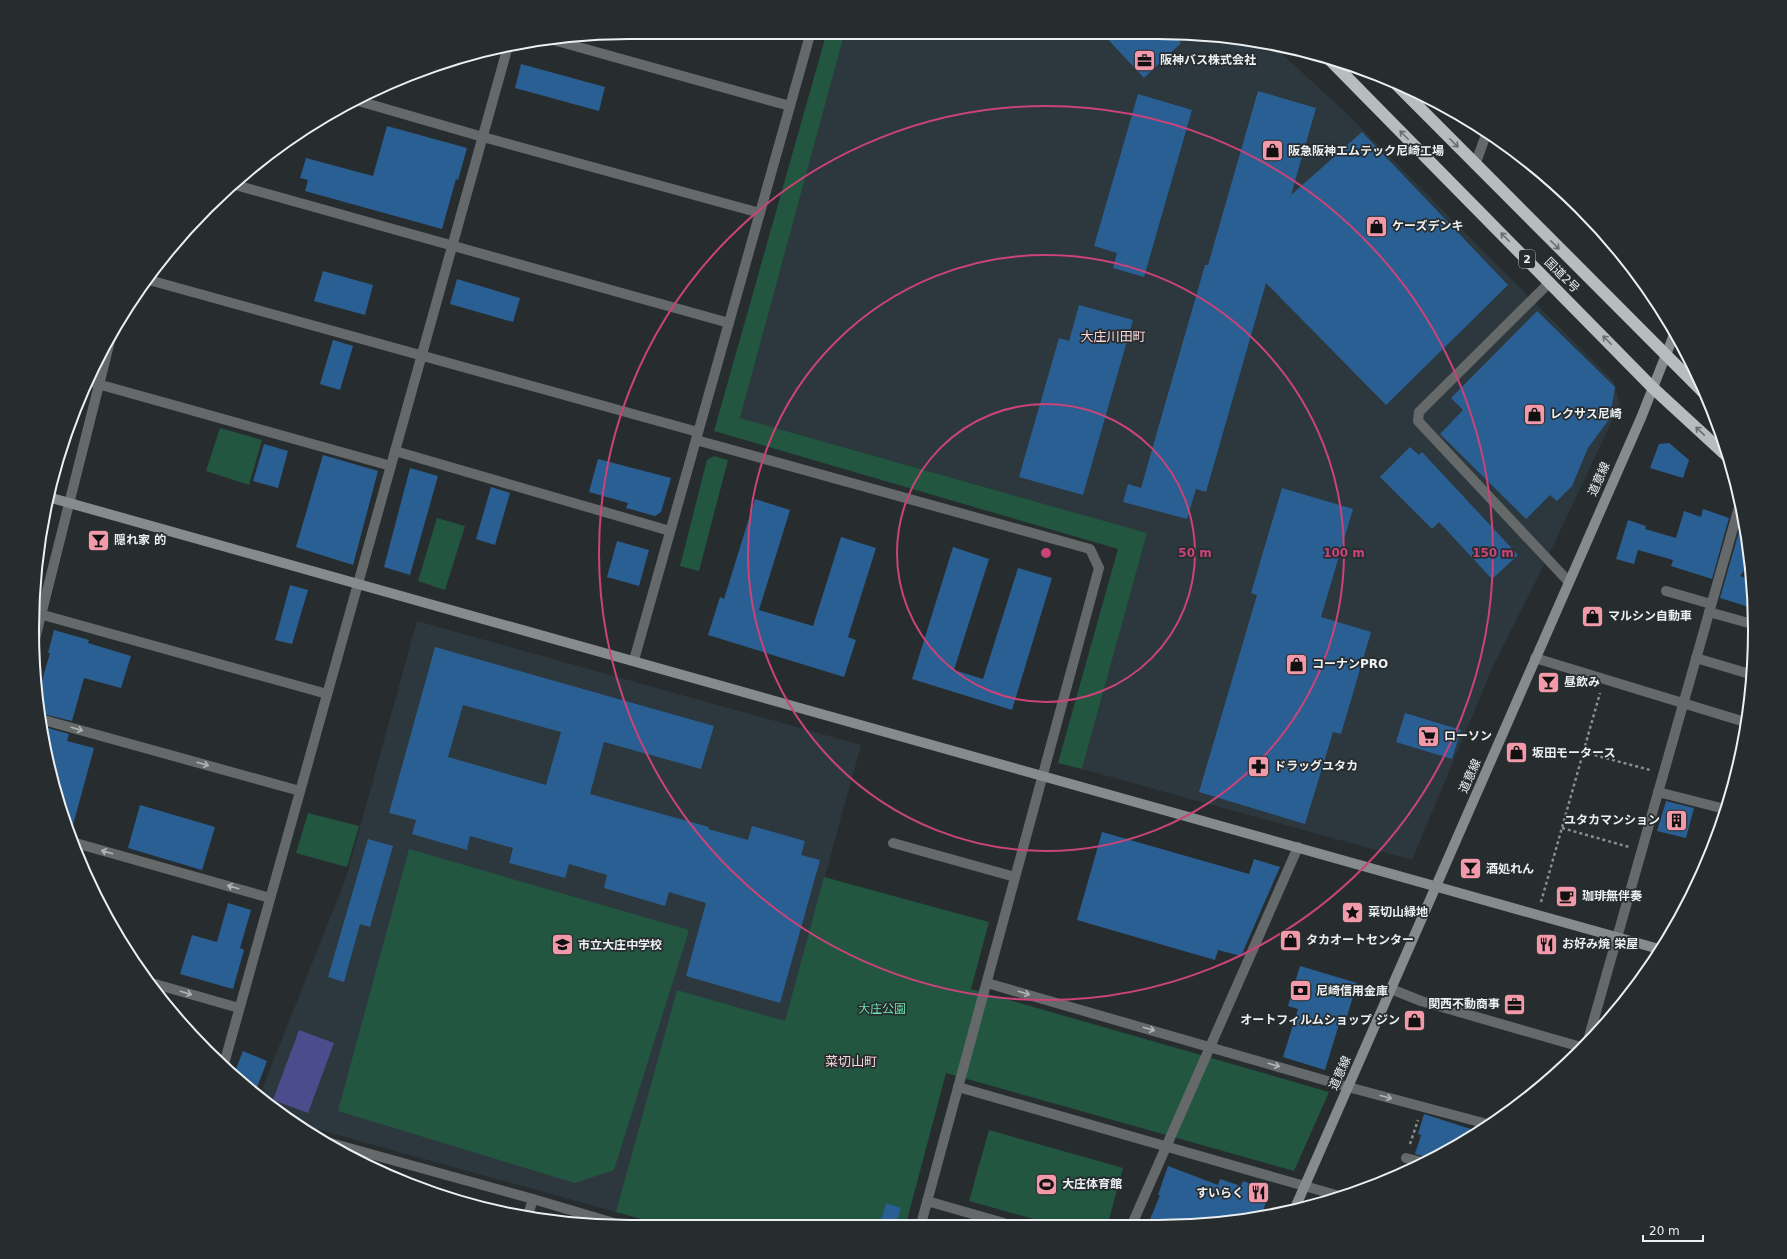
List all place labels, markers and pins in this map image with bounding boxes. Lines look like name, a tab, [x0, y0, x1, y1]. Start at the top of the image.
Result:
office icon: 阪神バス株式会社	[1132, 47, 1158, 73]
place label: 阪神バス株式会社	[1160, 53, 1256, 67]
shop icon: 阪急阪神エムテック尼崎工場	[1260, 138, 1286, 164]
place label: 阪急阪神エムテック尼崎工場	[1288, 144, 1444, 158]
shop icon: ケーズデンキ	[1364, 213, 1390, 239]
place label: ケーズデンキ	[1392, 219, 1463, 233]
shop icon: レクサス尼崎	[1522, 401, 1548, 427]
place label: レクサス尼崎	[1550, 407, 1622, 421]
bar icon: 隠れ家 的	[86, 527, 112, 553]
place label: 隠れ家 的	[114, 533, 166, 547]
centre of rings	[1039, 546, 1053, 560]
shop icon: マルシン自動車	[1579, 603, 1605, 629]
place label: マルシン自動車	[1608, 609, 1692, 623]
shop icon: コーナンPRO	[1284, 651, 1310, 677]
place label: コーナンPRO	[1312, 657, 1388, 671]
bar icon: 昼飲み	[1535, 669, 1561, 695]
place label: 昼飲み	[1564, 675, 1600, 689]
supermarket icon: ローソン	[1416, 723, 1442, 749]
place label: ローソン	[1444, 729, 1492, 743]
shop icon: 坂田モータース	[1504, 740, 1530, 766]
place label: 坂田モータース	[1532, 746, 1615, 760]
pharmacy icon: ドラッグユタカ	[1246, 753, 1272, 779]
place label: ドラッグユタカ	[1274, 759, 1358, 773]
building icon: ユタカマンション	[1663, 807, 1689, 833]
place label: ユタカマンション	[1564, 813, 1660, 827]
bar icon: 酒処れん	[1458, 856, 1484, 882]
place label: 酒処れん	[1486, 862, 1534, 876]
cafe icon: 珈琲無伴奏	[1553, 883, 1579, 909]
place label: 珈琲無伴奏	[1582, 889, 1642, 903]
place icon: 菜切山緑地	[1339, 899, 1365, 925]
place label: 菜切山緑地	[1368, 905, 1428, 919]
shop icon: タカオートセンター	[1277, 927, 1303, 953]
restaurant icon: お好み焼 栄屋	[1533, 931, 1559, 957]
school or university icon: 市立大庄中学校	[549, 932, 575, 958]
place label: タカオートセンター	[1306, 933, 1414, 947]
place label: お好み焼 栄屋	[1562, 937, 1638, 951]
place label: 市立大庄中学校	[578, 938, 662, 952]
bank icon: 尼崎信用金庫	[1288, 978, 1314, 1004]
place label: 尼崎信用金庫	[1316, 984, 1388, 998]
office icon: 関西不動商事	[1502, 991, 1528, 1017]
place label: 関西不動商事	[1428, 997, 1500, 1011]
shop icon: オートフィルムショップ ジン	[1402, 1007, 1428, 1033]
place label: オートフィルムショップ ジン	[1240, 1013, 1400, 1027]
sports icon: 大庄体育館	[1033, 1171, 1059, 1197]
place label: 大庄体育館	[1062, 1177, 1122, 1191]
restaurant icon: すいらく	[1246, 1180, 1272, 1206]
place label: すいらく	[1196, 1186, 1244, 1200]

